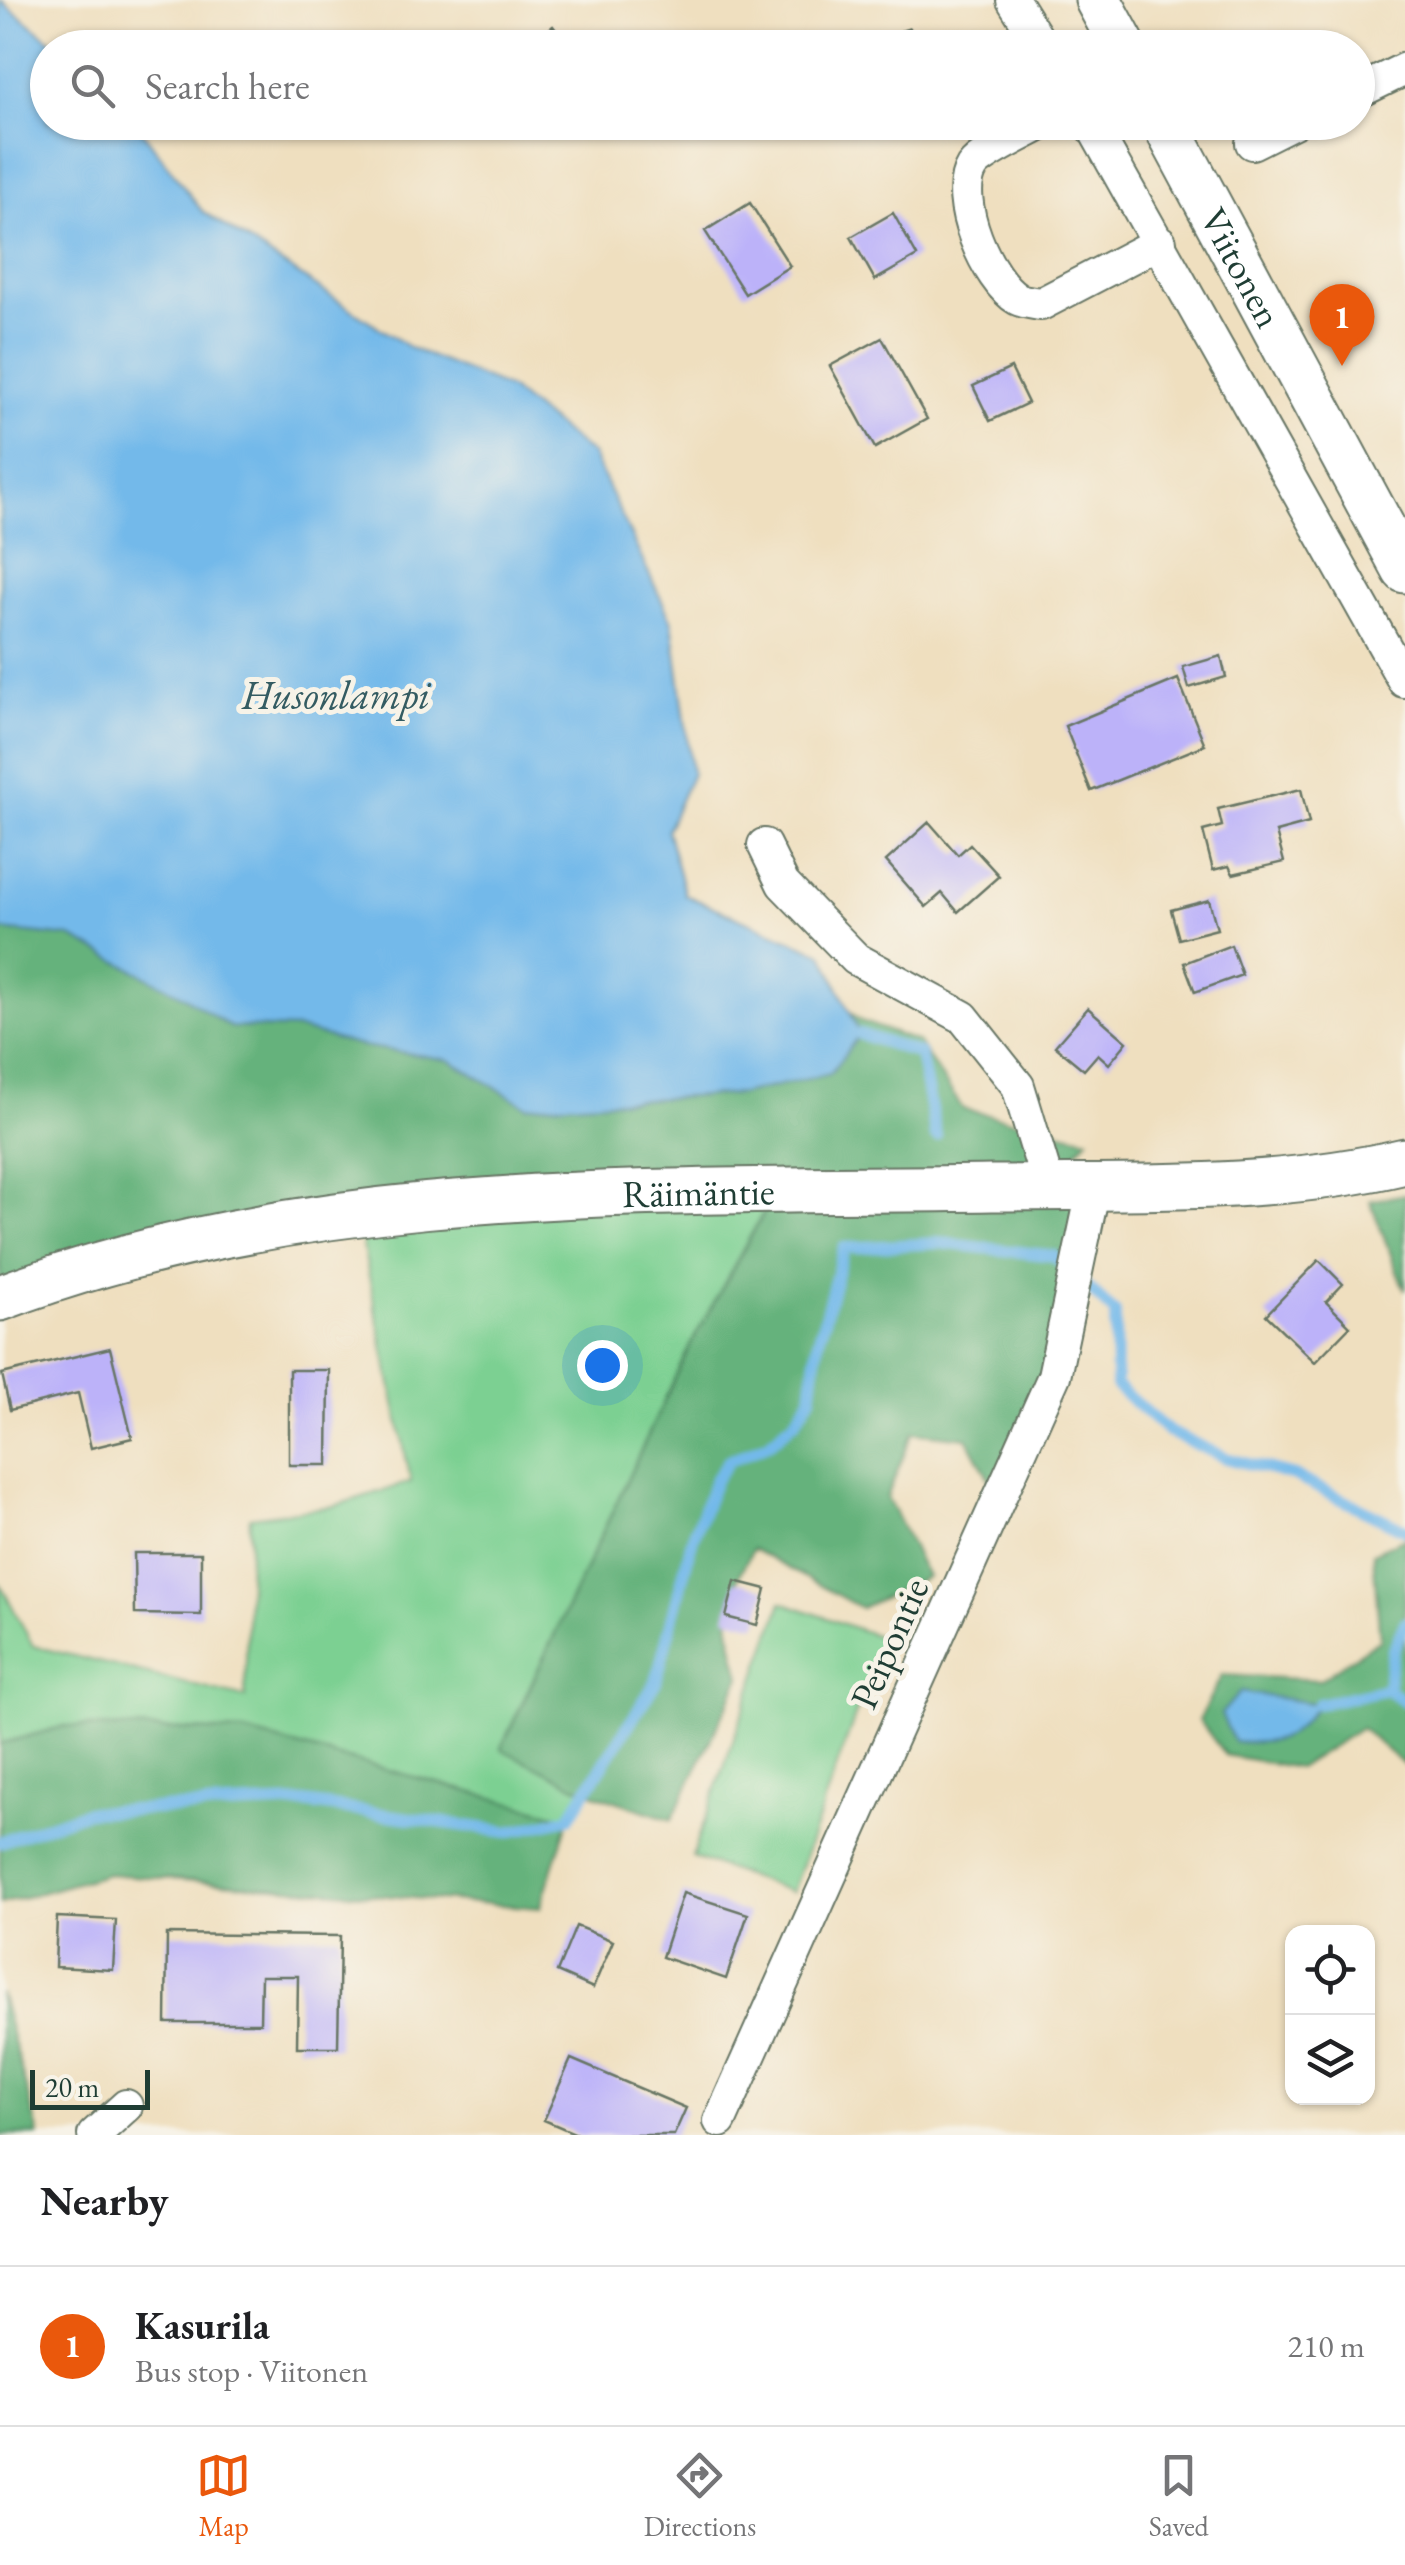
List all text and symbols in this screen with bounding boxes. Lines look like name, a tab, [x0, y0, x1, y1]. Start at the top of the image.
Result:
search box	[30, 30, 1375, 140]
icon: search	[65, 58, 120, 113]
text: Search here	[145, 61, 310, 110]
street label: Viitonen	[1190, 199, 1294, 336]
pin: 1	[1310, 284, 1374, 366]
water label: Husonlampi	[241, 669, 431, 721]
street label: Räimäntie	[621, 1166, 775, 1218]
your location	[577, 1340, 628, 1391]
street label: Peipontie	[839, 1570, 939, 1716]
map controls	[1285, 1925, 1375, 2105]
button: locate	[1285, 1925, 1375, 2015]
button: layers	[1285, 2015, 1375, 2105]
scale bar	[30, 2065, 150, 2110]
text: 20 m	[45, 2069, 99, 2105]
text: Nearby	[40, 2173, 169, 2228]
text: Kasurila	[135, 2301, 270, 2350]
text: 1	[64, 2325, 81, 2367]
text: 210 m	[1288, 2325, 1365, 2367]
text: Bus stop · Viitonen	[135, 2350, 368, 2392]
tab: Map	[196, 2448, 251, 2544]
tab: Directions	[644, 2448, 756, 2544]
tab: Saved	[1149, 2448, 1209, 2544]

